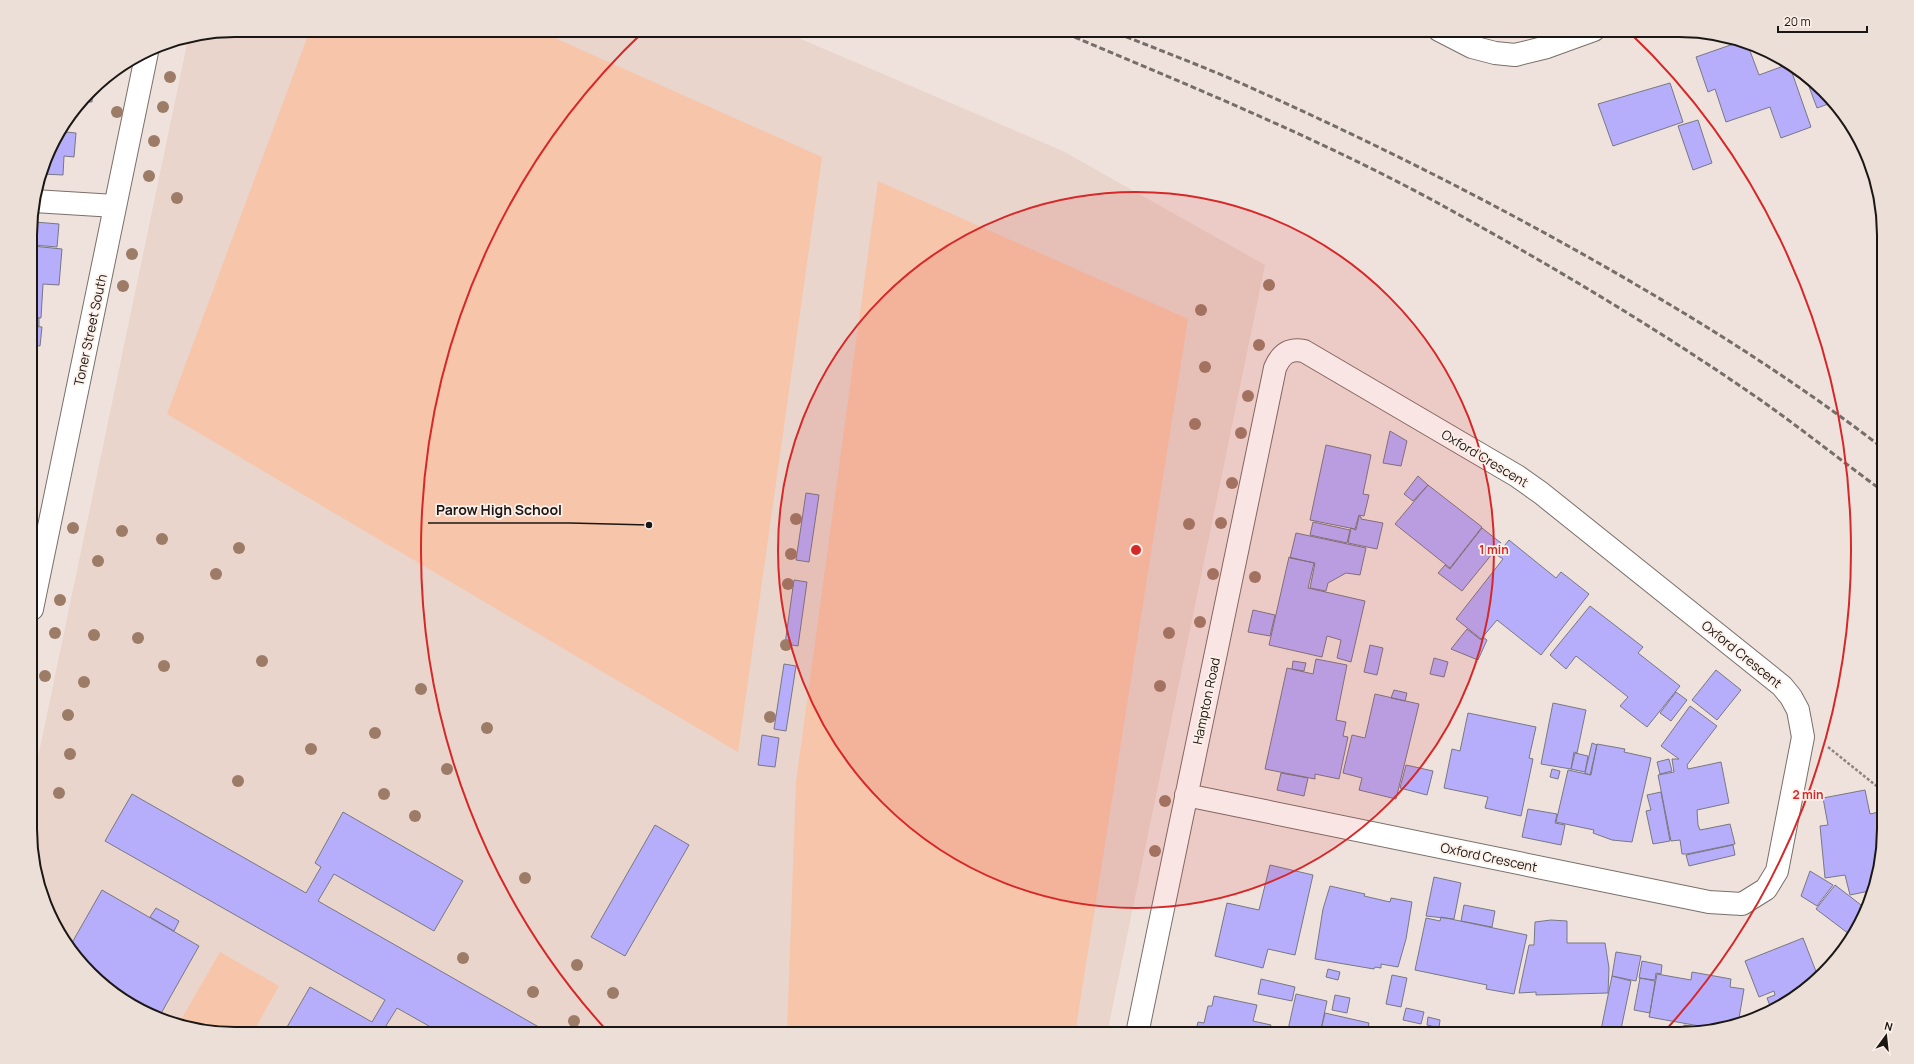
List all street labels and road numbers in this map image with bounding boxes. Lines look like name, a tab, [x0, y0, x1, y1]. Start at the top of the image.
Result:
street label: Toner Street South	[69, 272, 111, 388]
street label: Oxford Crescent	[1438, 425, 1532, 491]
street label: Oxford Crescent	[1698, 616, 1786, 692]
street label: Hampton Road	[1188, 656, 1224, 746]
street label: Oxford Crescent	[1439, 838, 1539, 876]

